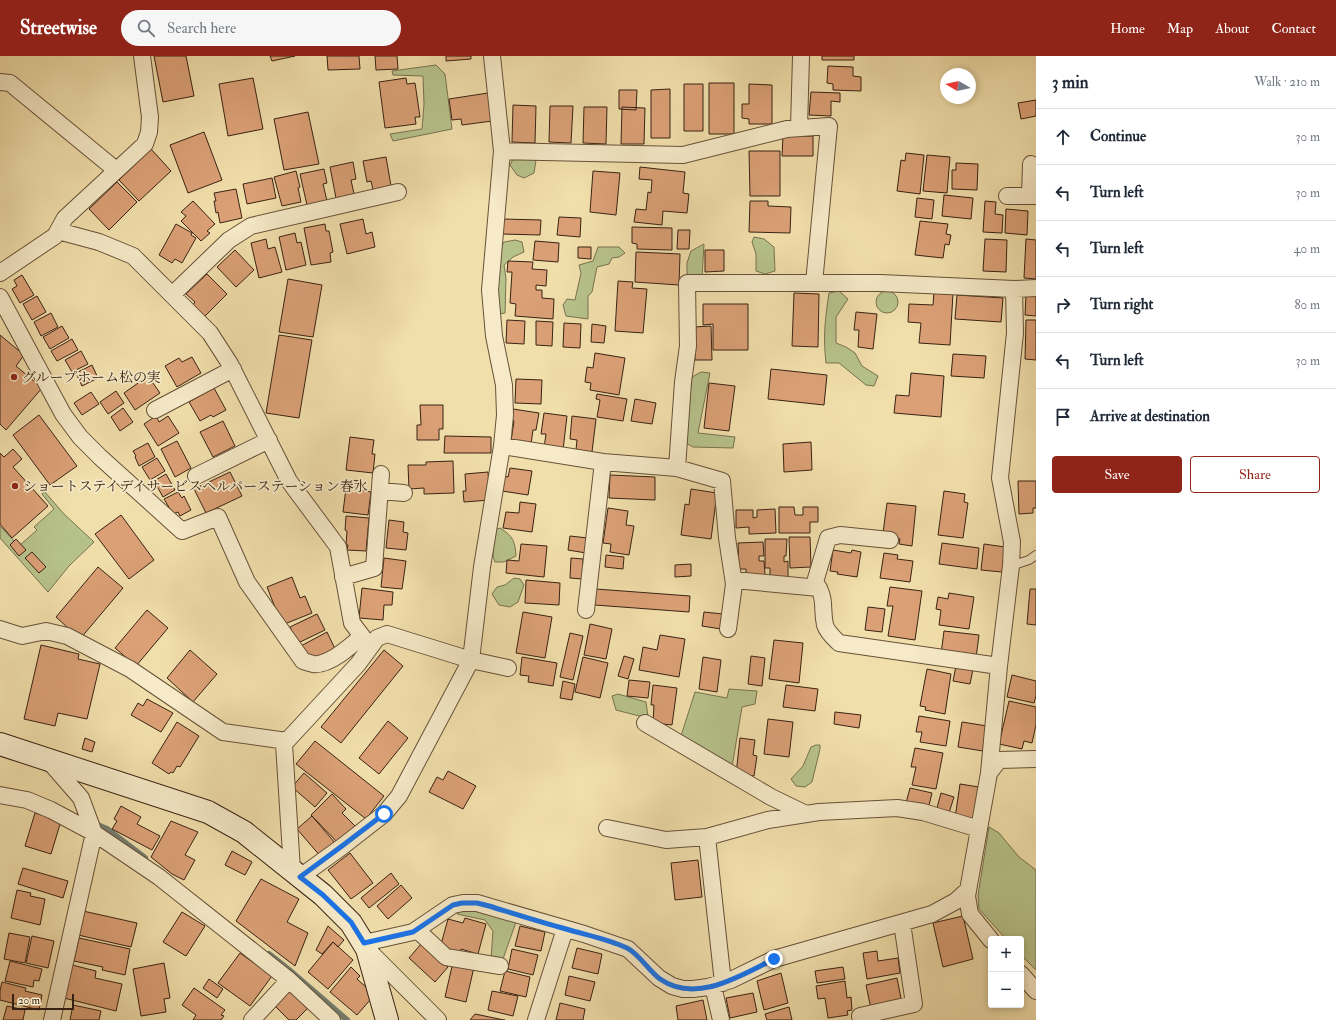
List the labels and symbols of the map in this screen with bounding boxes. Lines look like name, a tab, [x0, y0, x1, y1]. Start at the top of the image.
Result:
north arrow	[940, 68, 976, 104]
place label: グループホーム松の実	[22, 369, 161, 386]
marker: グループホーム松の実	[9, 372, 19, 382]
place label: ショートステイデイサービスヘルパーステーション春水	[23, 478, 368, 495]
marker: ショートステイデイサービスヘルパーステーション春水	[10, 481, 20, 491]
route start	[375, 805, 393, 823]
route end	[765, 950, 783, 968]
scale bar	[12, 992, 74, 1011]

